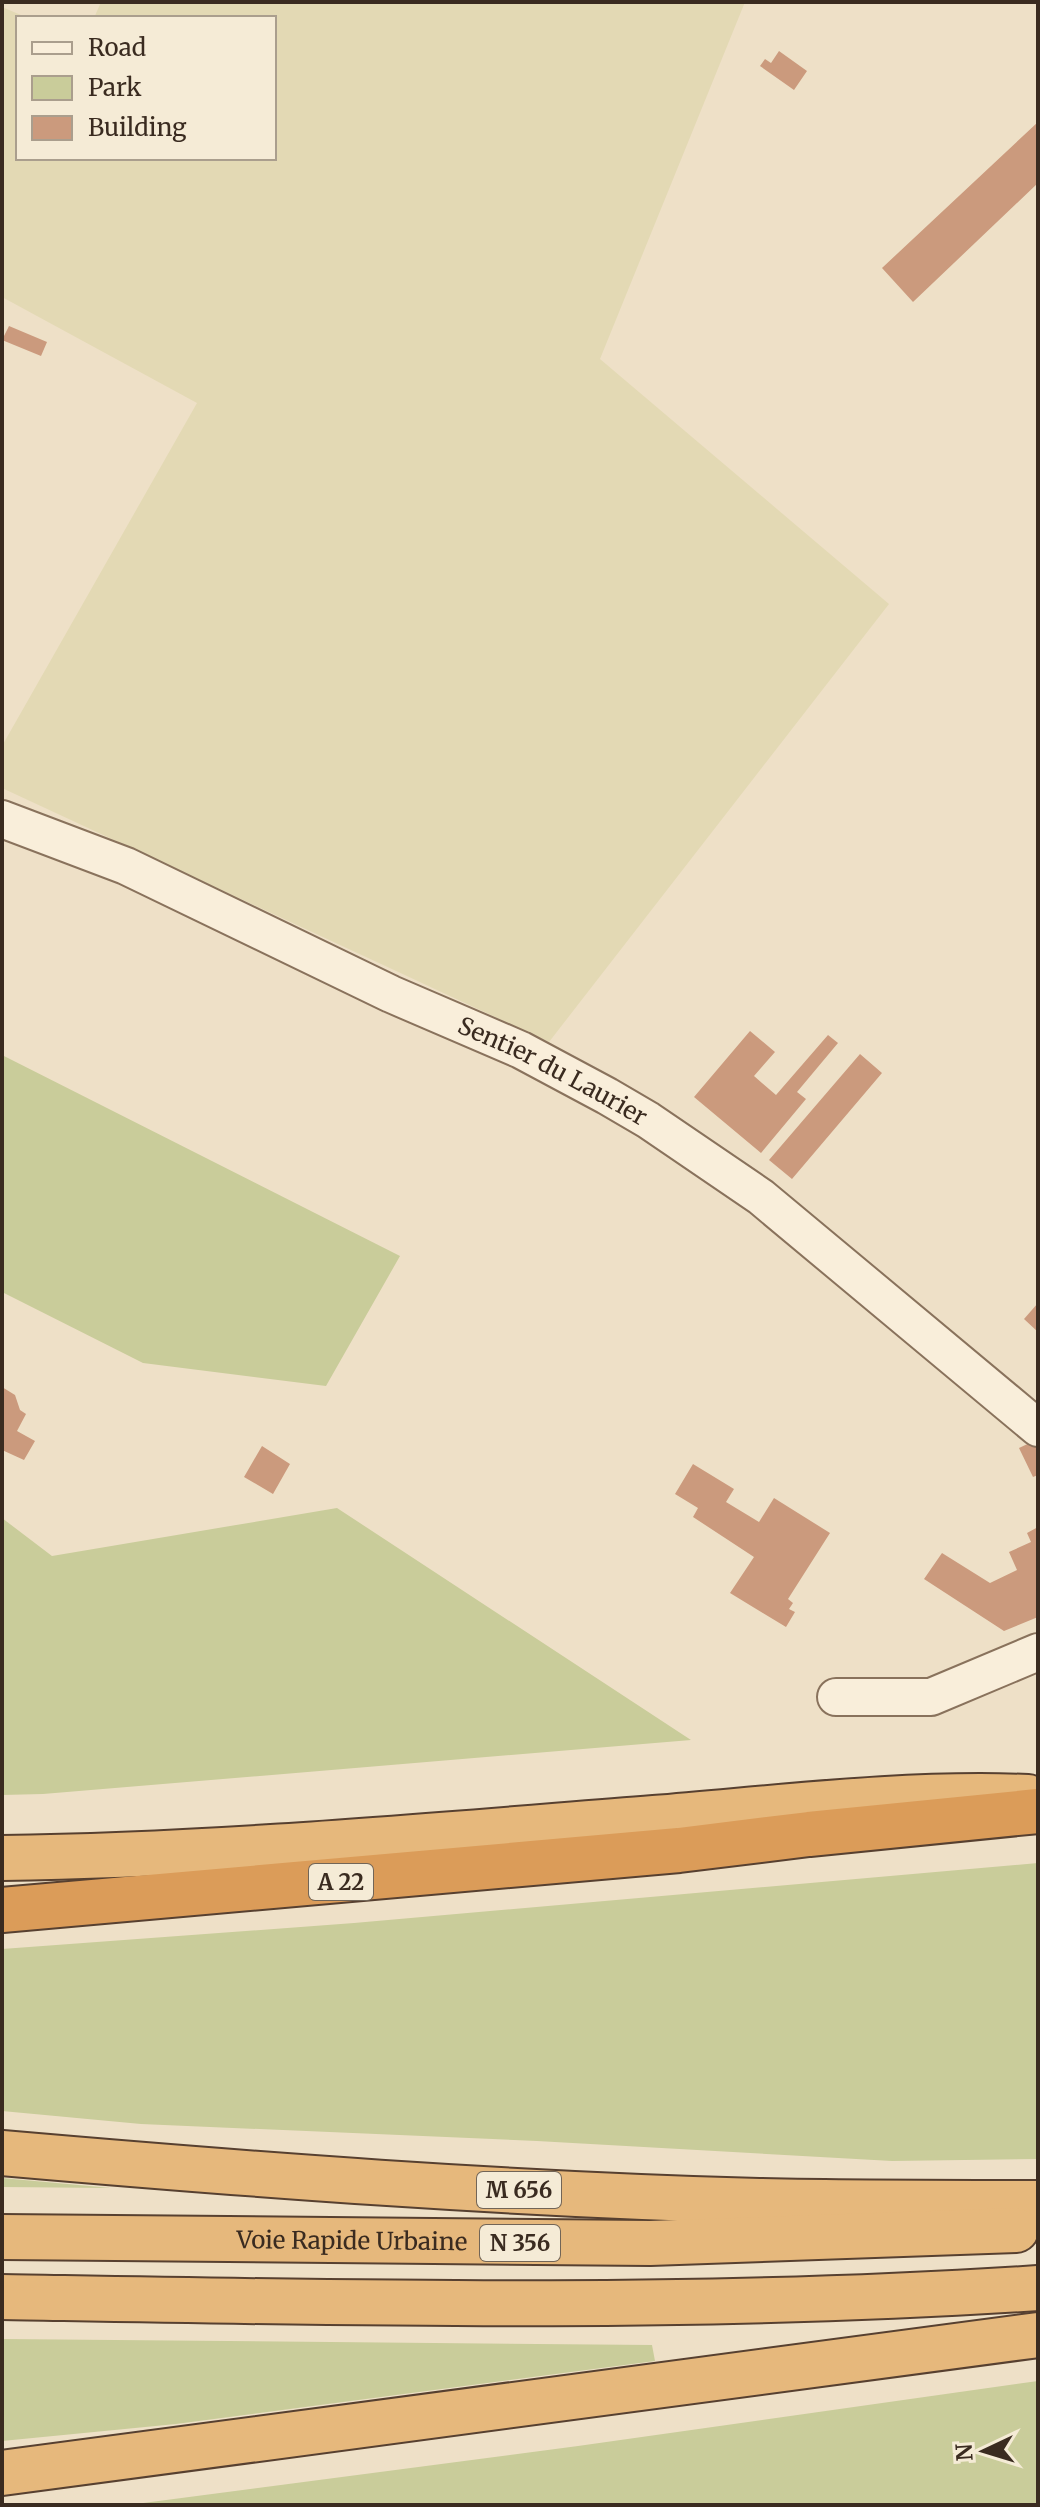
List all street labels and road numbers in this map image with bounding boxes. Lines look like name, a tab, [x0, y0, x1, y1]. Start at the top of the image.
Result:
street label: Sentier du Laurier	[453, 1009, 653, 1132]
road number: A 22	[309, 1864, 373, 1900]
road number: M 656	[477, 2172, 561, 2208]
street label: Voie Rapide Urbaine	[236, 2224, 467, 2257]
road number: N 356	[480, 2225, 560, 2261]

